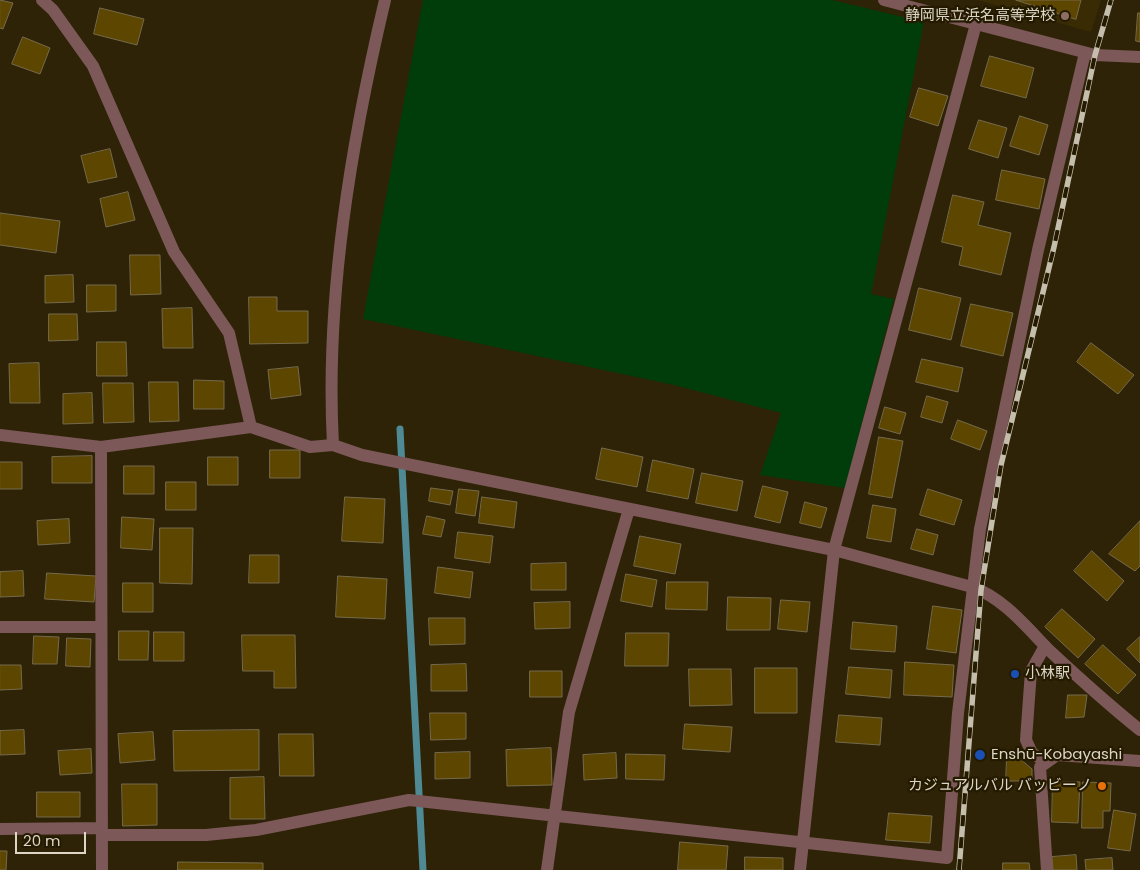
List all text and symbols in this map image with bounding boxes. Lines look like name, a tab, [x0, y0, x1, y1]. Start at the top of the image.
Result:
place label: 静岡県立浜名高等学校	[905, 7, 1055, 25]
marker: 静岡県立浜名高等学校	[1059, 10, 1071, 22]
place label: 小林駅	[1025, 665, 1070, 683]
marker: 小林駅	[1009, 668, 1021, 680]
place label: Enshū-Kobayashi	[991, 746, 1122, 764]
marker: Enshū-Kobayashi	[973, 748, 987, 762]
place label: カジュアルバル バッビーノ	[908, 777, 1092, 795]
marker: カジュアルバル バッビーノ	[1096, 780, 1108, 792]
scale bar	[18, 822, 89, 854]
text: 20 m	[23, 830, 61, 851]

